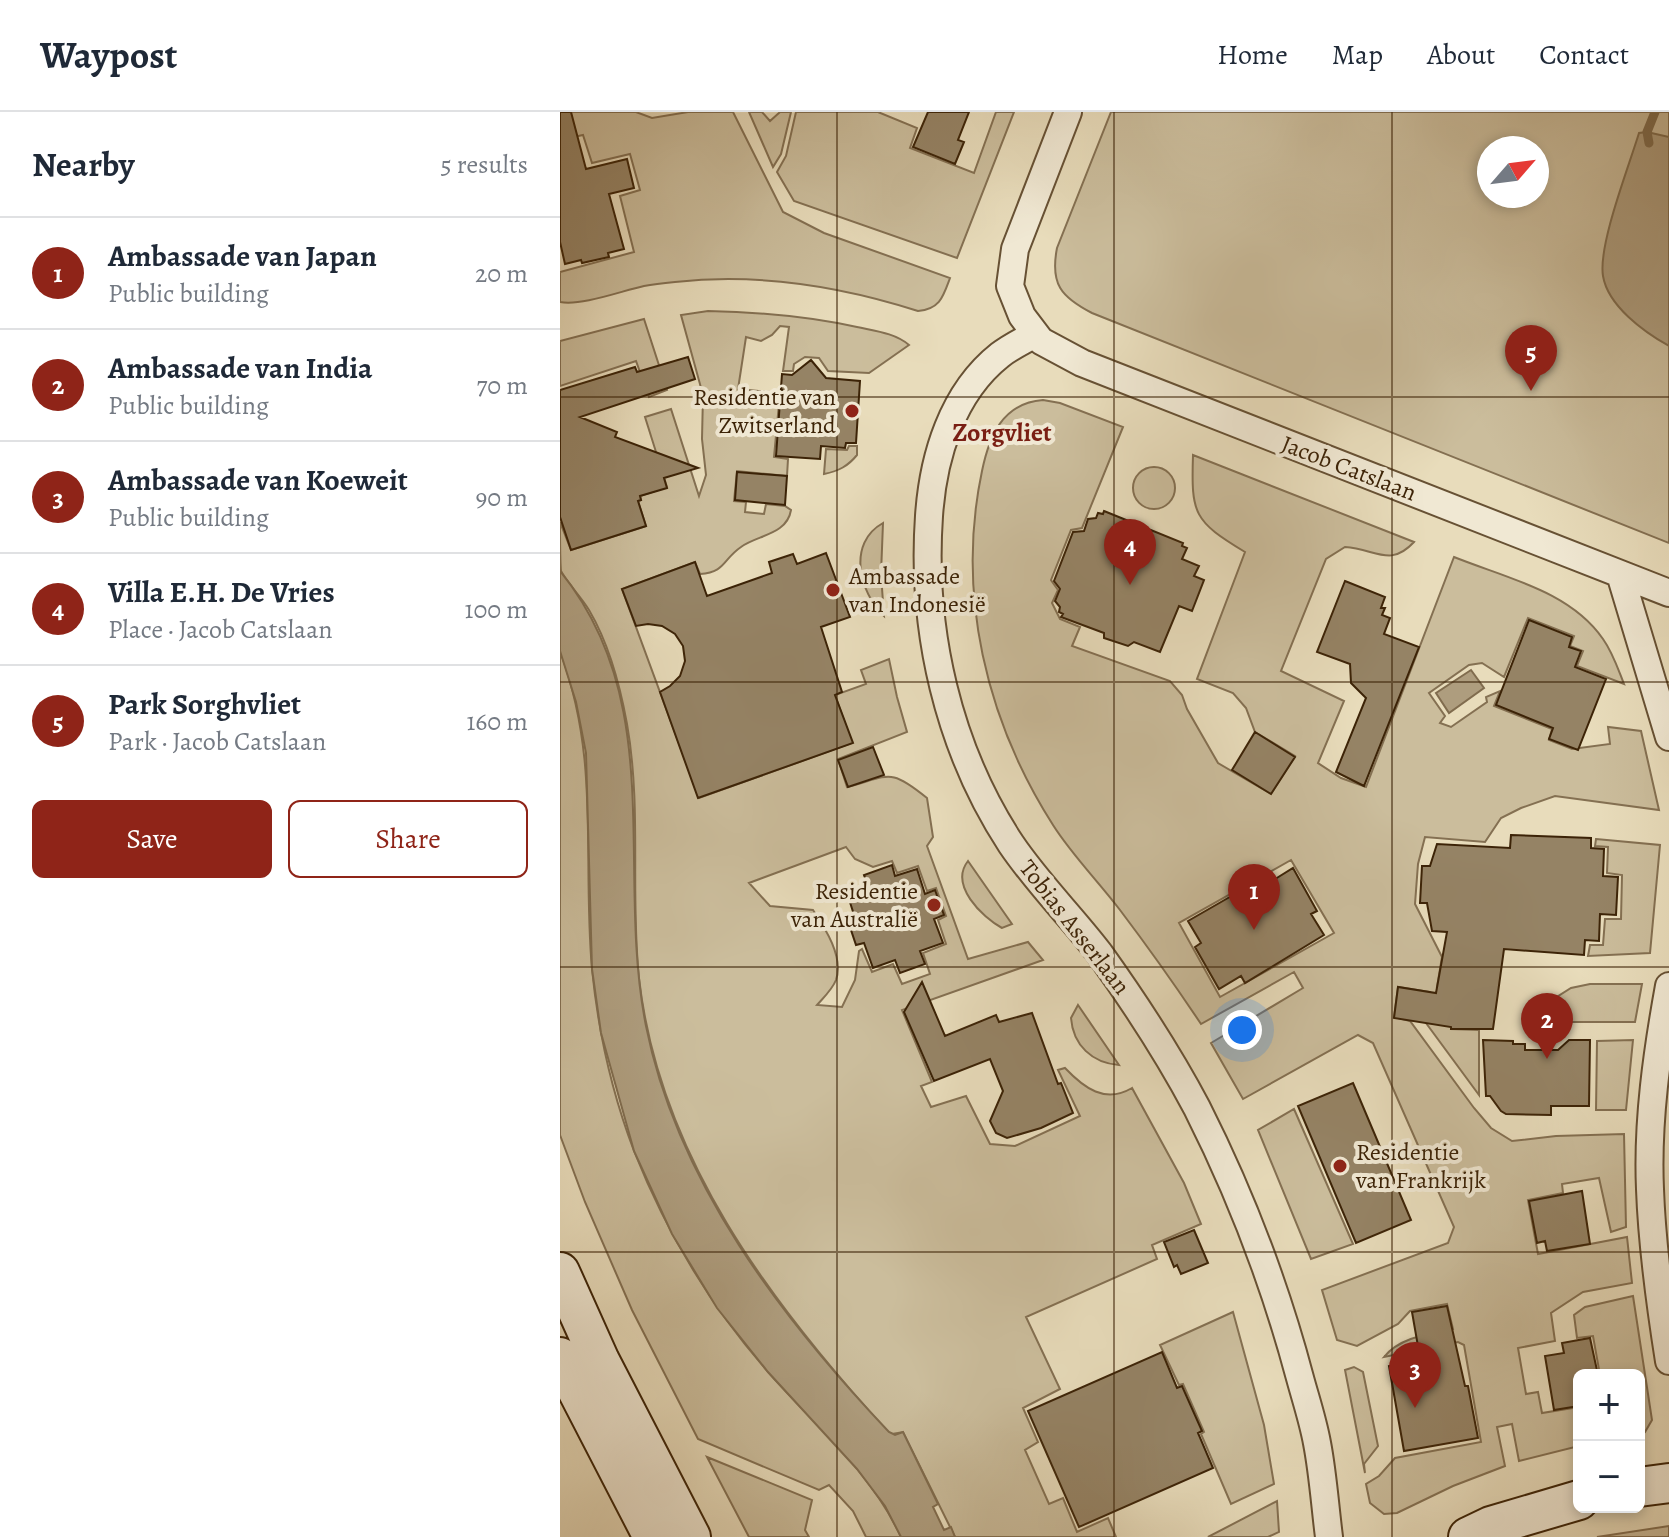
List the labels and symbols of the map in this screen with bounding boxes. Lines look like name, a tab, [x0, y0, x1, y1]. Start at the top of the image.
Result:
north arrow	[1477, 136, 1549, 208]
pin: 5	[1505, 325, 1557, 391]
place label: Residentie van Zwitserland	[693, 381, 836, 441]
marker: Residentie van Zwitserland	[843, 402, 861, 420]
district label: Zorgvliet	[952, 415, 1052, 450]
street label: Jacob Catslaan	[1277, 428, 1421, 508]
pin: 4	[1104, 519, 1156, 585]
place label: Ambassade van Indonesië	[848, 560, 986, 620]
marker: Ambassade van Indonesië	[824, 581, 842, 599]
street label: Tobias Asserlaan	[1012, 853, 1138, 1001]
pin: 1	[1228, 864, 1280, 930]
place label: Residentie van Australië	[790, 875, 918, 935]
marker: Residentie van Australië	[925, 896, 943, 914]
pin: 2	[1521, 993, 1573, 1059]
your location	[1222, 1010, 1262, 1050]
place label: Residentie van Frankrijk	[1355, 1136, 1486, 1196]
marker: Residentie van Frankrijk	[1331, 1157, 1349, 1175]
pin: 3	[1389, 1342, 1441, 1408]

